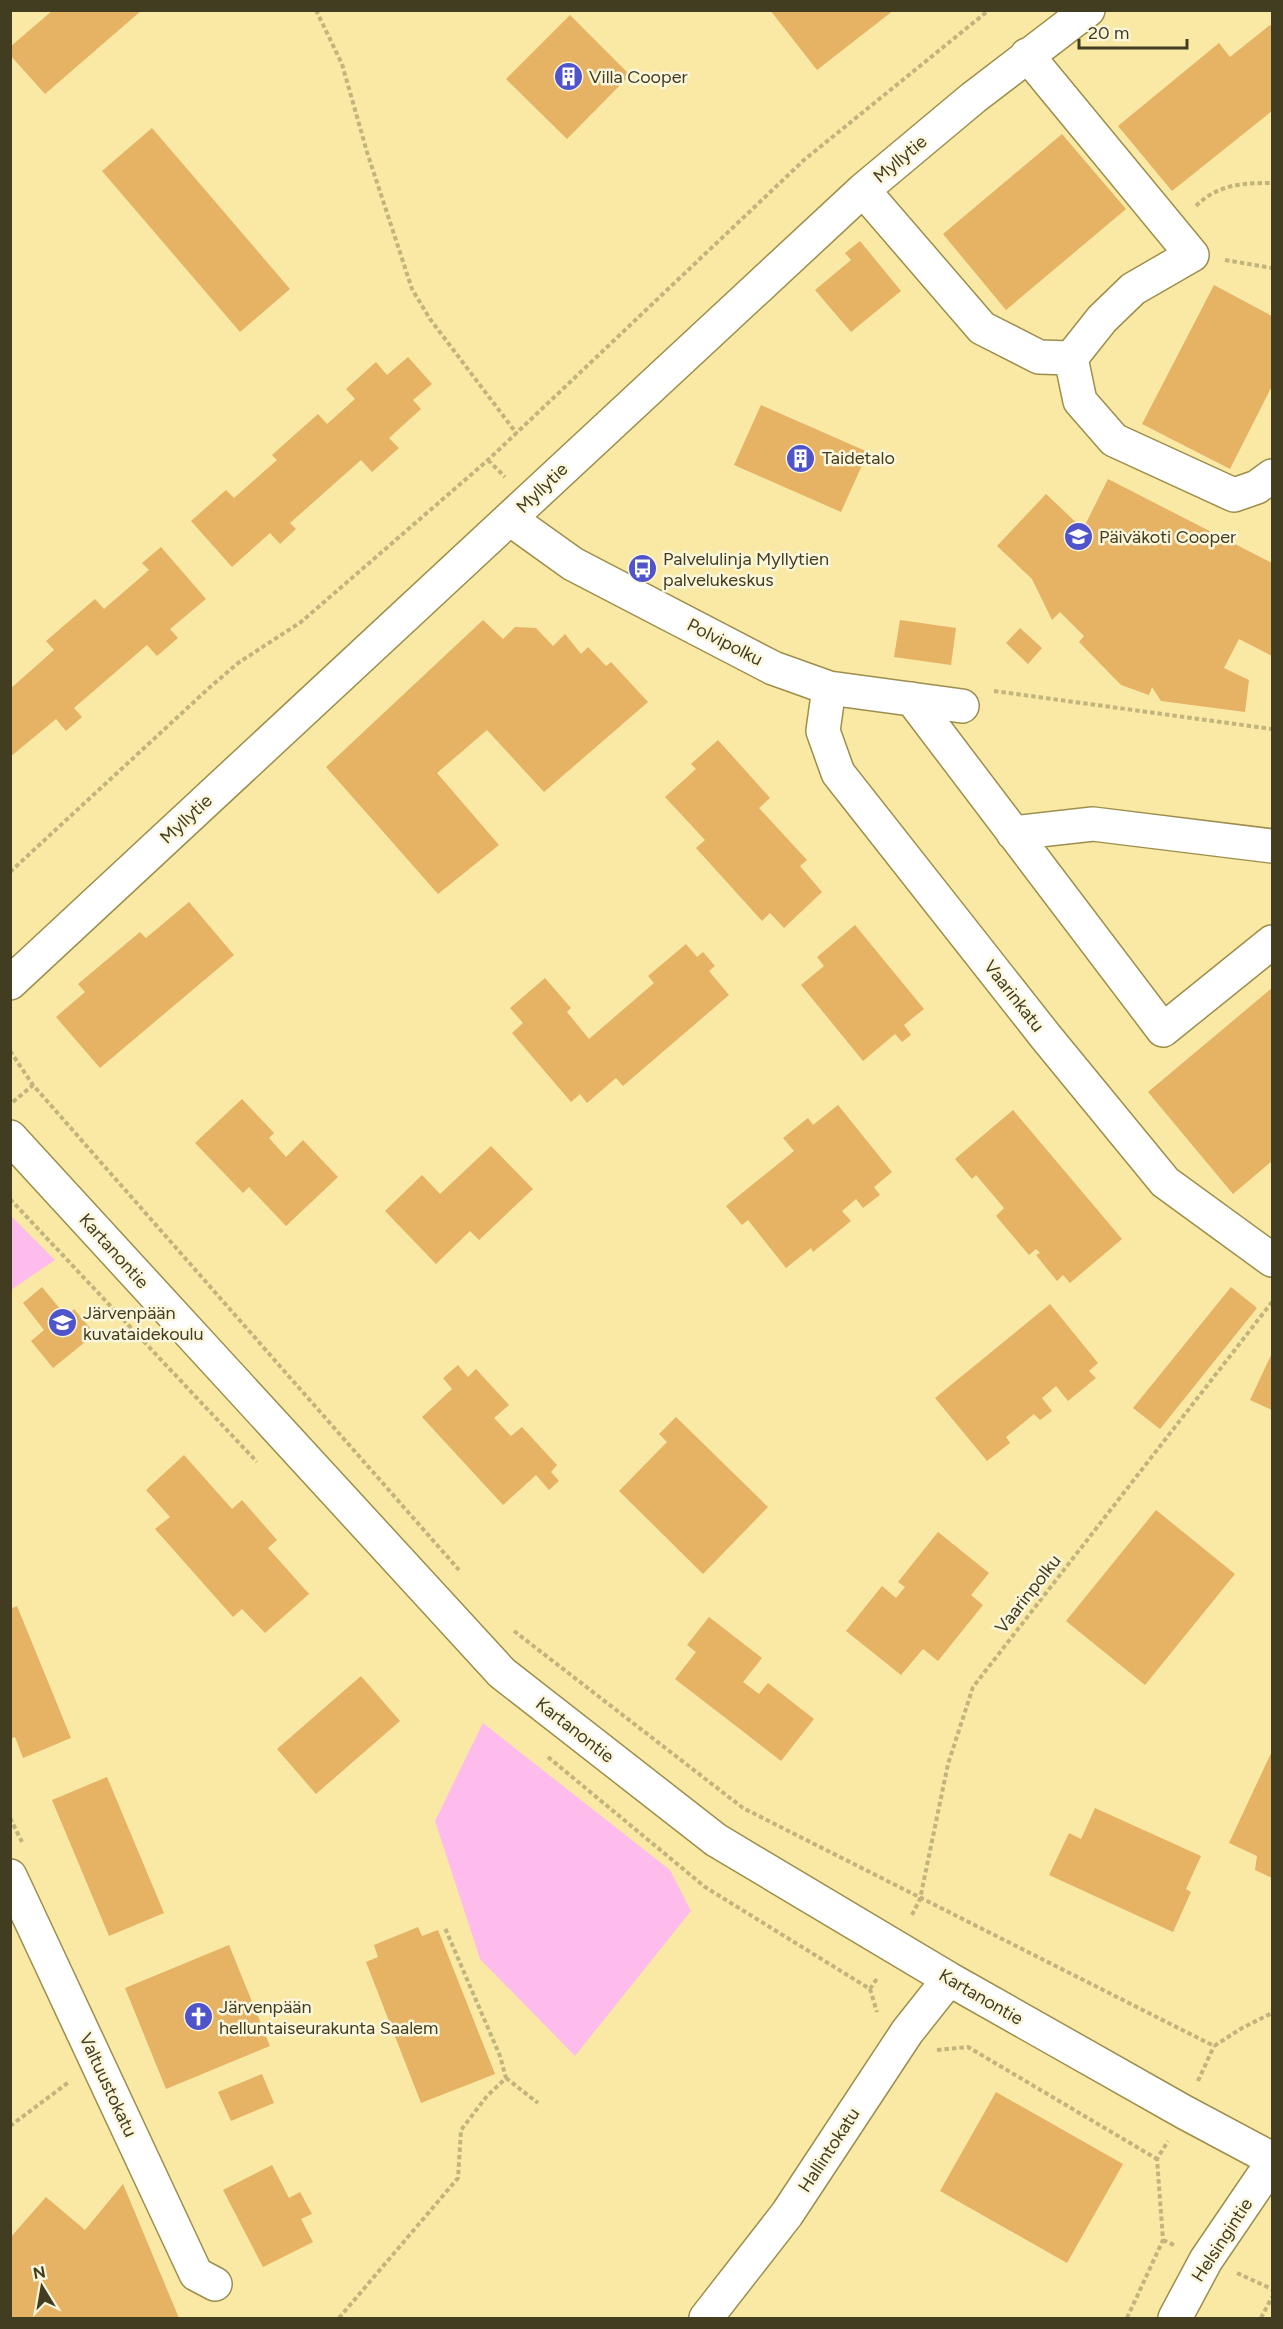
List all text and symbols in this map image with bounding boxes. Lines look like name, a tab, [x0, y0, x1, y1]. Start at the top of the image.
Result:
scale bar	[1079, 12, 1187, 50]
text: 20 m	[1088, 22, 1129, 44]
building icon: Villa Cooper	[552, 61, 584, 93]
place label: Villa Cooper	[589, 66, 688, 88]
street label: Myllytie	[869, 130, 931, 188]
building icon: Taidetalo	[785, 442, 817, 474]
place label: Taidetalo	[822, 447, 895, 469]
street label: Myllytie	[512, 458, 572, 518]
school or university icon: Päiväkoti Cooper	[1062, 521, 1094, 553]
place label: Päiväkoti Cooper	[1099, 526, 1236, 548]
place label: Palvelulinja Myllytien palvelukeskus	[663, 548, 829, 591]
bus stop icon: Palvelulinja Myllytien palvelukeskus	[626, 553, 658, 585]
street label: Polvipolku	[683, 614, 767, 670]
street label: Myllytie	[155, 789, 217, 848]
street label: Vaarinkatu	[979, 956, 1049, 1036]
street label: Kartanontie	[75, 1209, 154, 1293]
place label: Järvenpään kuvataidekoulu	[83, 1302, 204, 1345]
school or university icon: Järvenpään kuvataidekoulu	[46, 1307, 78, 1339]
street label: Vaarinpolku	[990, 1550, 1066, 1638]
street label: Kartanontie	[531, 1693, 619, 1768]
street label: Kartanontie	[935, 1964, 1027, 2030]
place label: Järvenpään helluntaiseurakunta Saalem	[219, 1996, 438, 2039]
church icon: Järvenpään helluntaiseurakunta Saalem	[182, 2001, 214, 2033]
street label: Valtuustokatu	[74, 2030, 142, 2140]
street label: Hallintokatu	[793, 2103, 865, 2197]
street label: Helsingintie	[1187, 2194, 1257, 2286]
north arrow	[12, 2257, 72, 2317]
text: N	[31, 2262, 47, 2283]

